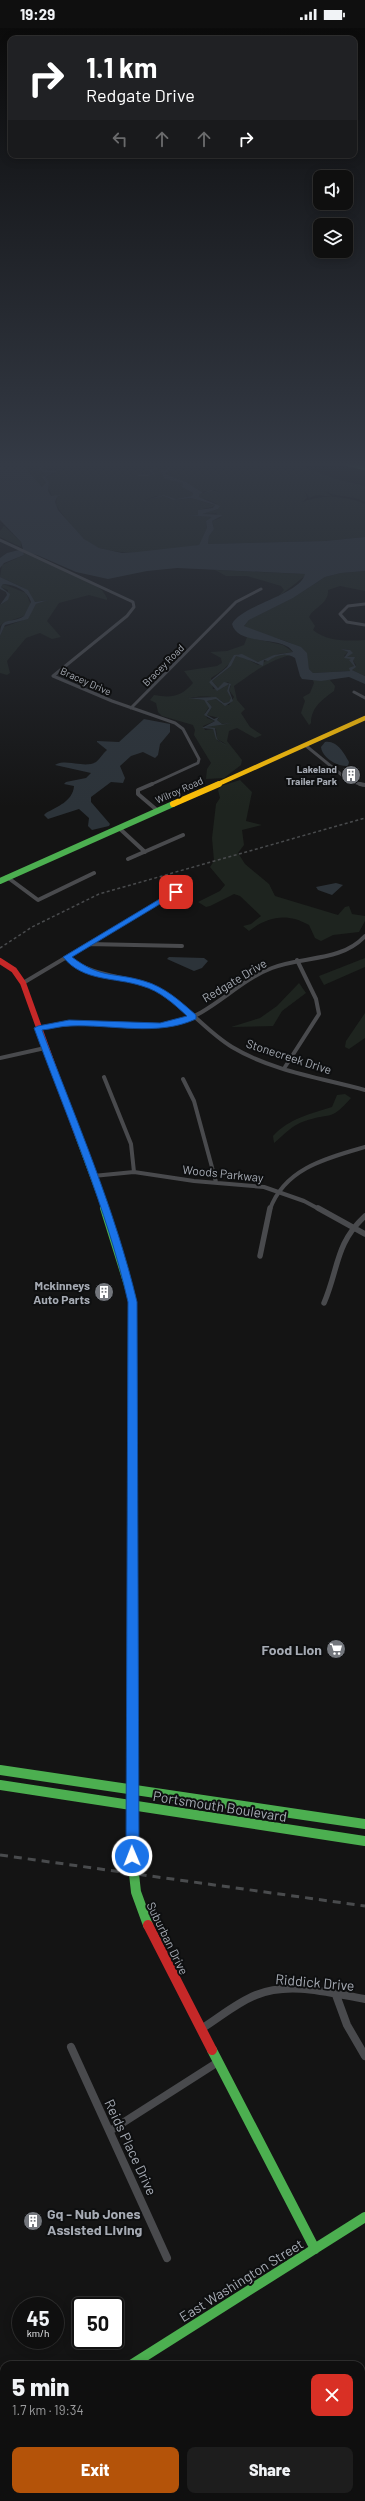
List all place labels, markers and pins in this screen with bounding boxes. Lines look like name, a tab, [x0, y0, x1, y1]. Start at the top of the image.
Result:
place label: Lakeland Trailer Park	[286, 763, 338, 787]
building icon: Lakeland Trailer Park	[340, 764, 362, 786]
pin	[159, 875, 193, 909]
place label: Mckinneys Auto Parts	[33, 1278, 90, 1306]
building icon: Mckinneys Auto Parts	[93, 1281, 115, 1303]
supermarket icon: Food Lion	[325, 1638, 347, 1660]
place label: Food Lion	[262, 1641, 322, 1658]
place label: Gq - Nub Jones Assisted Living	[47, 2205, 143, 2238]
building icon: Gq - Nub Jones Assisted Living	[22, 2210, 44, 2232]

